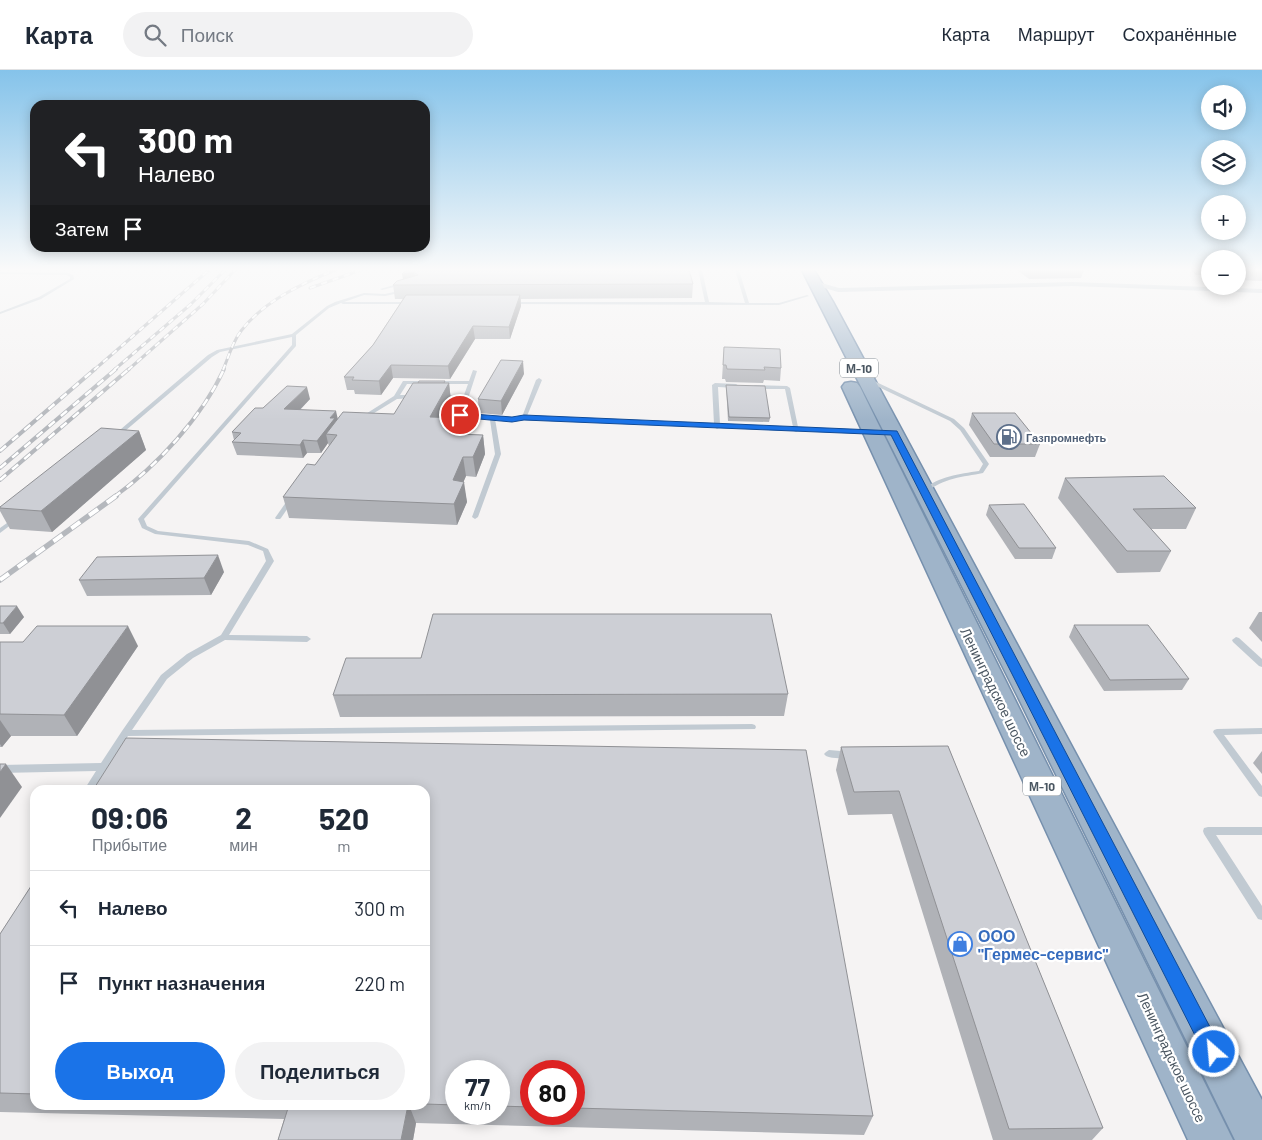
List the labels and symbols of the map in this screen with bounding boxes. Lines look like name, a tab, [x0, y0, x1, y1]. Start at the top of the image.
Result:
road number: М-10	[840, 358, 878, 378]
pin	[439, 394, 481, 436]
fuel station icon: Газпромнефть	[996, 424, 1022, 450]
place label: Газпромнефть	[1026, 431, 1107, 444]
street label: Ленинградское шоссе	[957, 625, 1035, 760]
road number: М-10	[1023, 776, 1061, 796]
place label: ООО "Гермес-сервис"	[978, 926, 1109, 963]
shop icon: ООО "Гермес-сервис"	[947, 931, 973, 957]
street label: Ленинградское шоссе	[1134, 989, 1210, 1125]
position arrow	[1187, 1025, 1239, 1077]
speed limit sign: 80	[520, 1060, 585, 1125]

